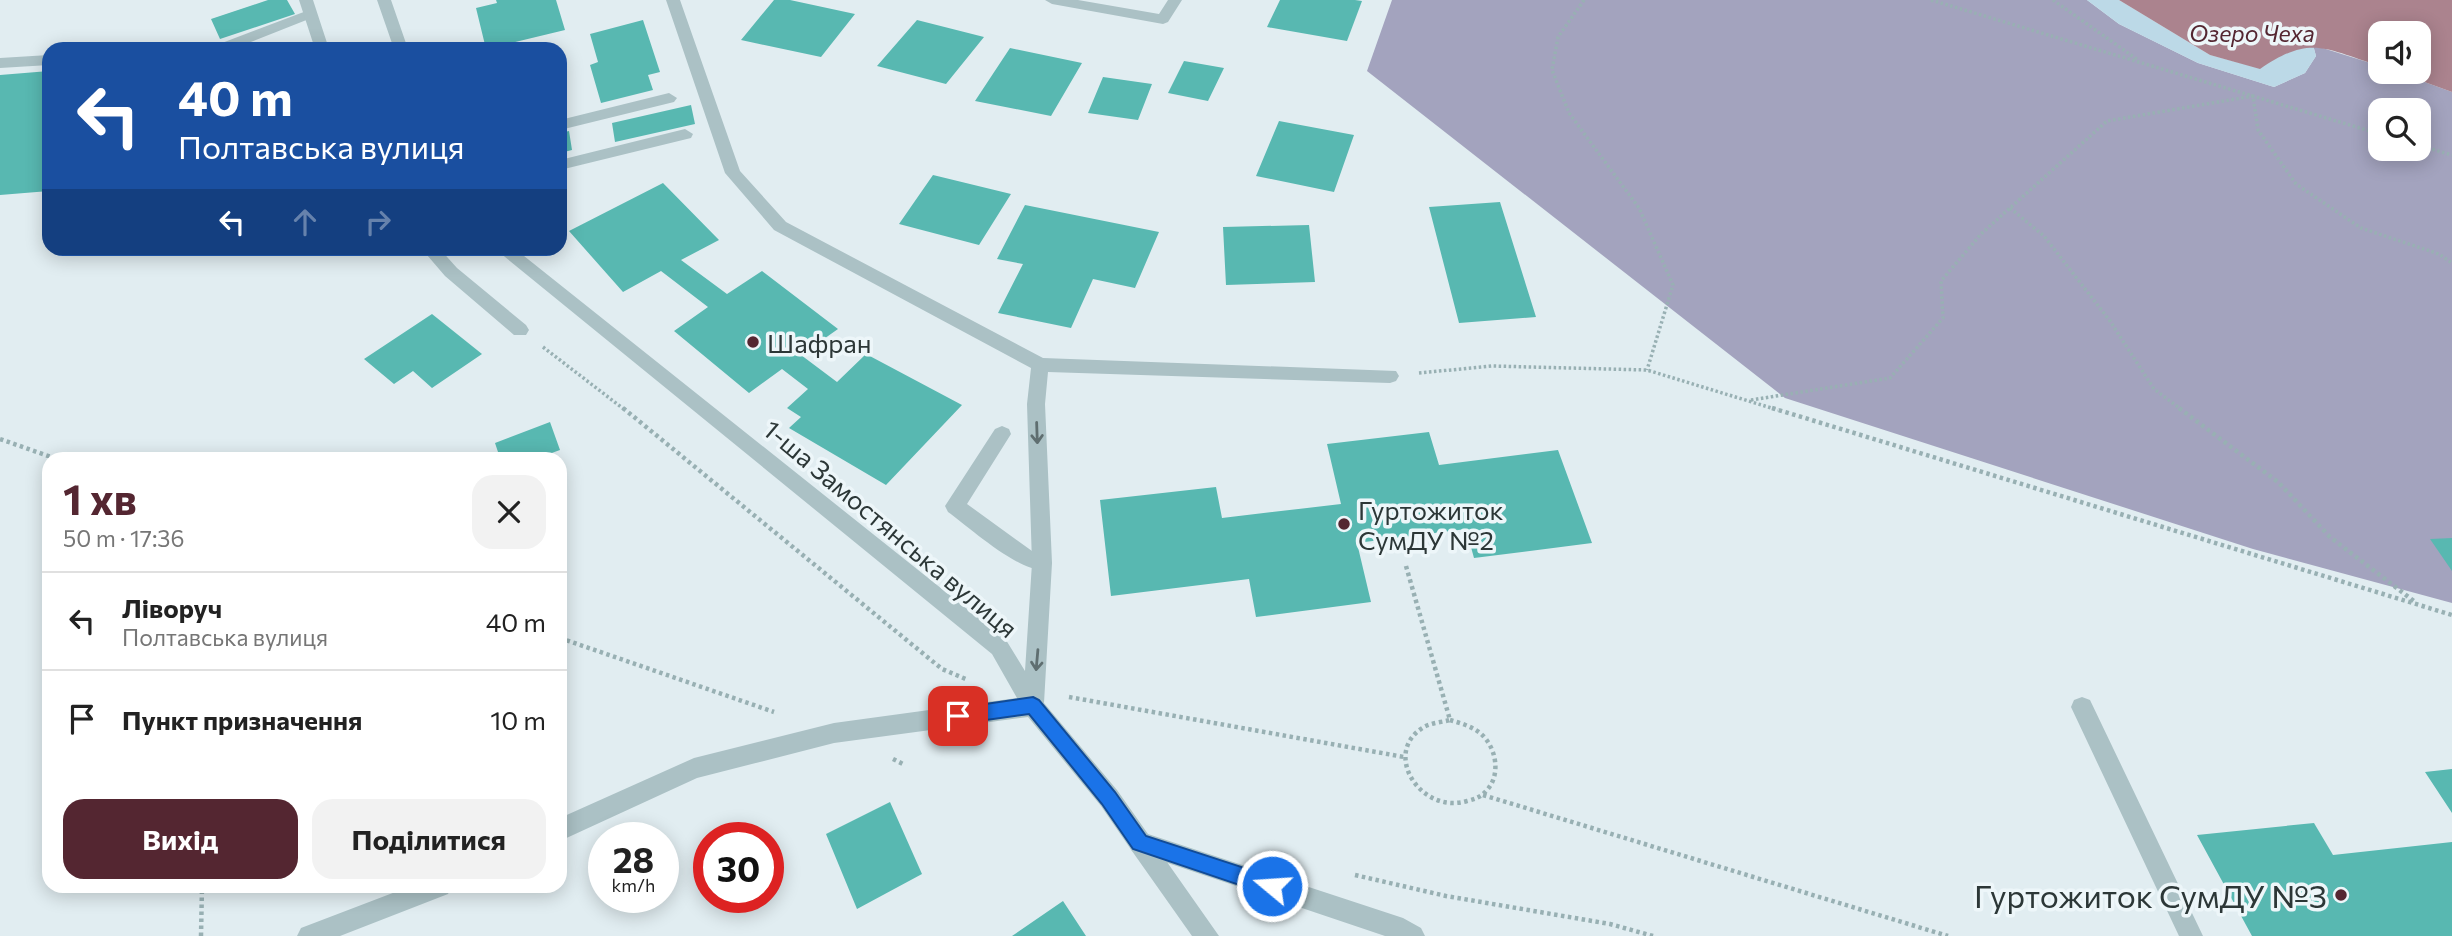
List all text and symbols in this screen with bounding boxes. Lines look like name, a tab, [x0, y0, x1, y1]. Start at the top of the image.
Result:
water label: Озеро Чеха	[2189, 19, 2315, 47]
map controls	[2368, 21, 2431, 161]
button: sound	[2368, 21, 2431, 84]
text: 40 m	[178, 66, 293, 126]
icon: left	[63, 70, 154, 161]
button: search	[2368, 98, 2431, 161]
text: Полтавська вулиця	[178, 126, 465, 166]
icon: left	[213, 203, 251, 241]
icon: ahead	[286, 203, 324, 241]
icon: right	[359, 203, 397, 241]
place label: Шафран	[767, 327, 872, 358]
marker: Шафран	[745, 334, 761, 350]
street label: 1-ша Замостянська вулиця	[758, 413, 1024, 643]
one-way arrow	[1031, 421, 1044, 444]
text: 1 хв	[63, 472, 137, 524]
button: close	[472, 475, 546, 549]
place label: Гуртожиток СумДУ №2	[1358, 494, 1504, 555]
marker: Гуртожиток СумДУ №2	[1336, 516, 1352, 532]
text: 50 m · 17:36	[63, 524, 184, 552]
text: Ліворуч	[122, 592, 222, 623]
icon: left	[63, 602, 101, 640]
text: 40 m	[486, 606, 546, 637]
text: Полтавська вулиця	[122, 623, 328, 651]
one-way arrow	[1030, 649, 1043, 671]
pin	[928, 686, 988, 746]
icon: arrive	[939, 697, 977, 735]
icon: arrive	[63, 700, 101, 738]
text: Пункт призначення	[122, 704, 362, 735]
text: 10 m	[490, 704, 546, 735]
button: Вихід	[63, 799, 298, 879]
button: Поділитися	[312, 799, 546, 879]
speed limit sign: 30	[693, 822, 784, 913]
text: 28	[613, 837, 654, 880]
position arrow	[1235, 849, 1309, 923]
text: km/h	[612, 874, 655, 896]
place label: Гуртожиток СумДУ №3	[1974, 875, 2327, 915]
marker: Гуртожиток СумДУ №3	[2333, 887, 2349, 903]

